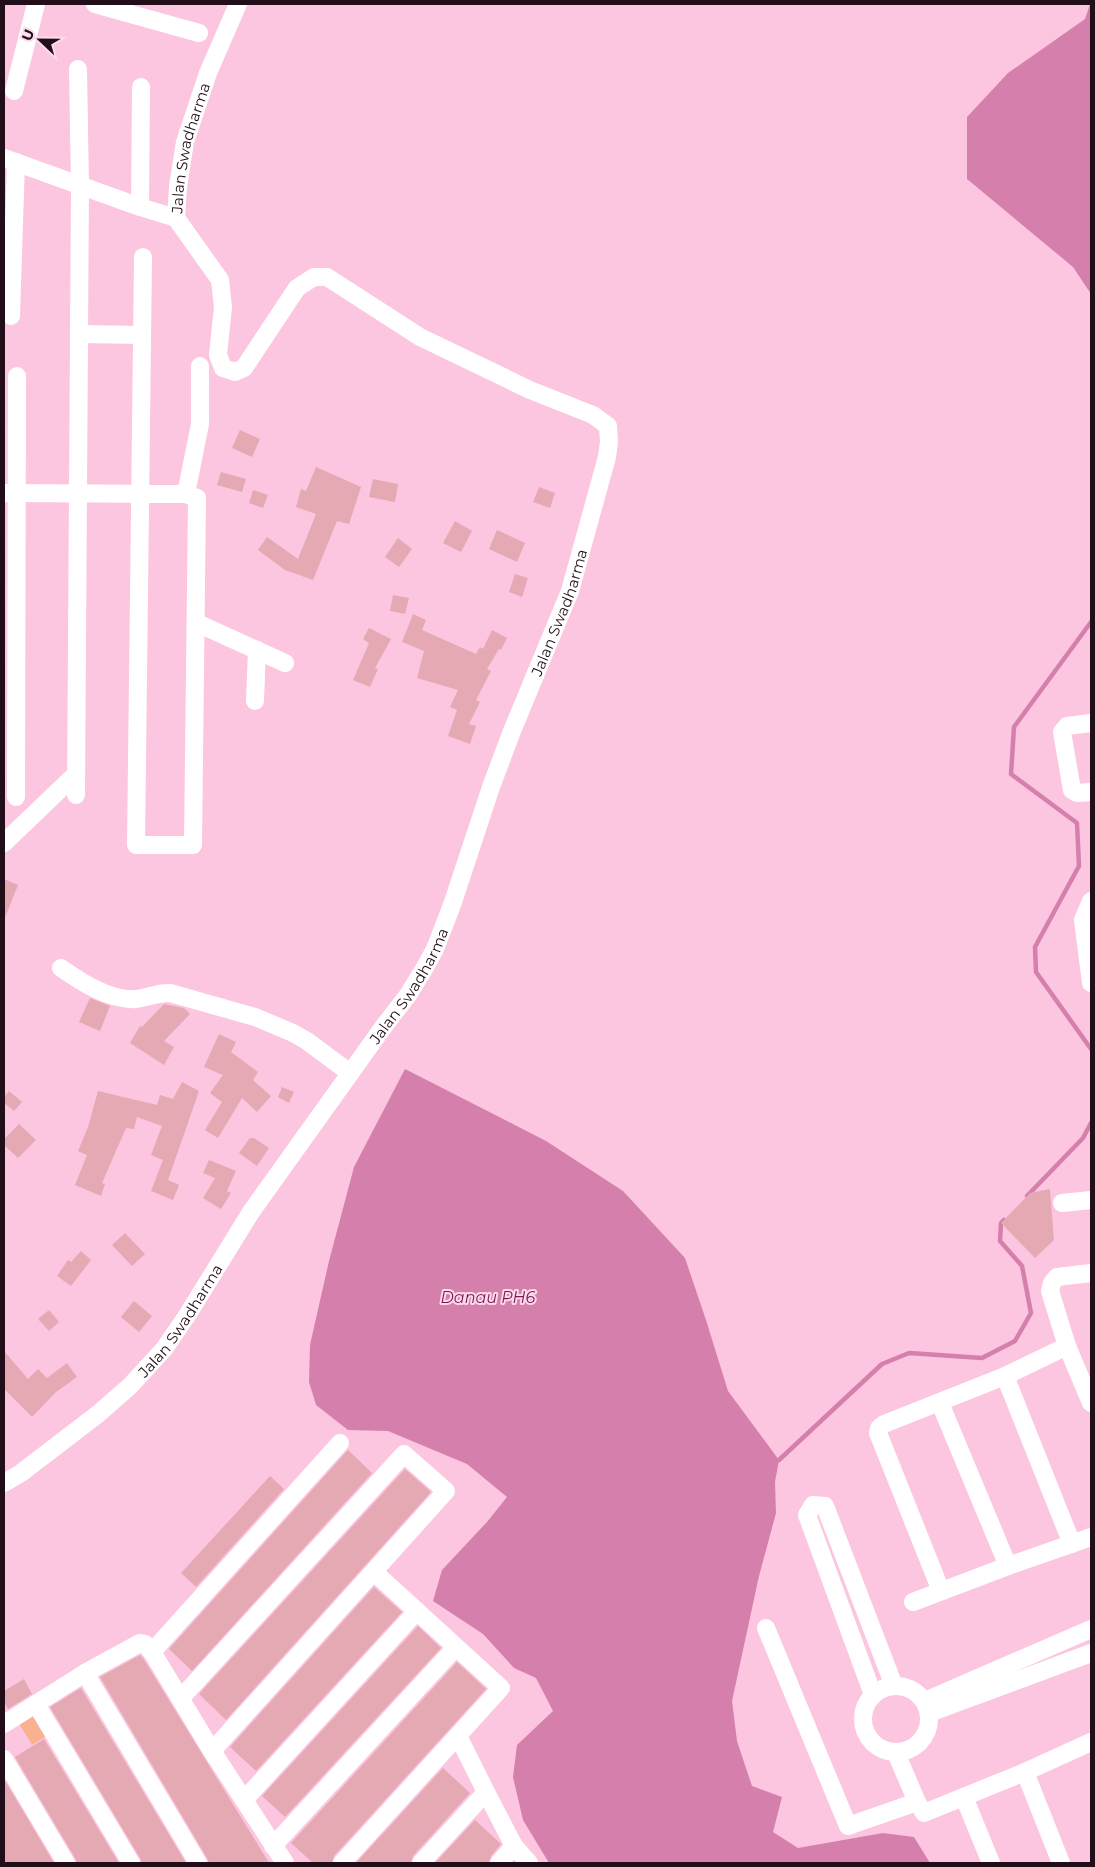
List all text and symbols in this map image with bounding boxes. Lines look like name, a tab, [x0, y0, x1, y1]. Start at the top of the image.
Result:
north arrow	[15, 15, 65, 65]
text: U	[18, 27, 38, 44]
street label: Jalan Swadharma	[167, 80, 214, 215]
street label: Jalan Swadharma	[526, 547, 591, 680]
street label: Jalan Swadharma	[364, 925, 452, 1048]
street label: Jalan Swadharma	[133, 1260, 226, 1382]
water label: Danau PH6	[441, 1288, 536, 1307]

